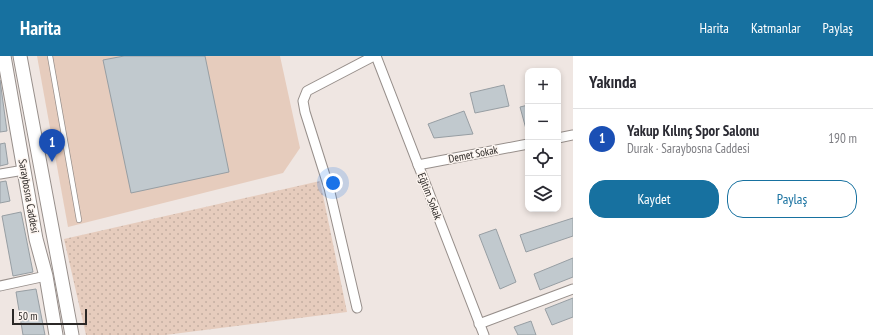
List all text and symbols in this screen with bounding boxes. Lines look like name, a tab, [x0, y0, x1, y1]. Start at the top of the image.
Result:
text: Harita	[20, 16, 61, 40]
text: Harita	[700, 19, 729, 37]
text: Katmanlar	[751, 19, 801, 37]
text: Paylaş	[823, 19, 853, 37]
map controls	[525, 68, 561, 212]
button: +	[525, 68, 561, 104]
text: Yakında	[589, 71, 636, 93]
button: −	[525, 104, 561, 140]
text: Yakup Kılınç Spor Salonu	[627, 121, 759, 140]
pin: 1	[39, 129, 65, 162]
text: 1	[599, 130, 605, 147]
text: 190 m	[828, 130, 857, 147]
button: locate	[525, 140, 561, 176]
text: Durak · Saraybosna Caddesi	[627, 140, 750, 157]
street label: Demet Sokak	[447, 142, 499, 166]
street label: Saraybosna Caddesi	[16, 158, 42, 234]
street label: Eğitim Sokak	[415, 171, 446, 222]
your location	[323, 173, 343, 193]
button: layers	[525, 176, 561, 212]
button: Kaydet	[589, 180, 719, 218]
button: Paylaş	[727, 180, 857, 218]
scale bar	[12, 307, 87, 326]
text: 50 m	[18, 309, 37, 323]

